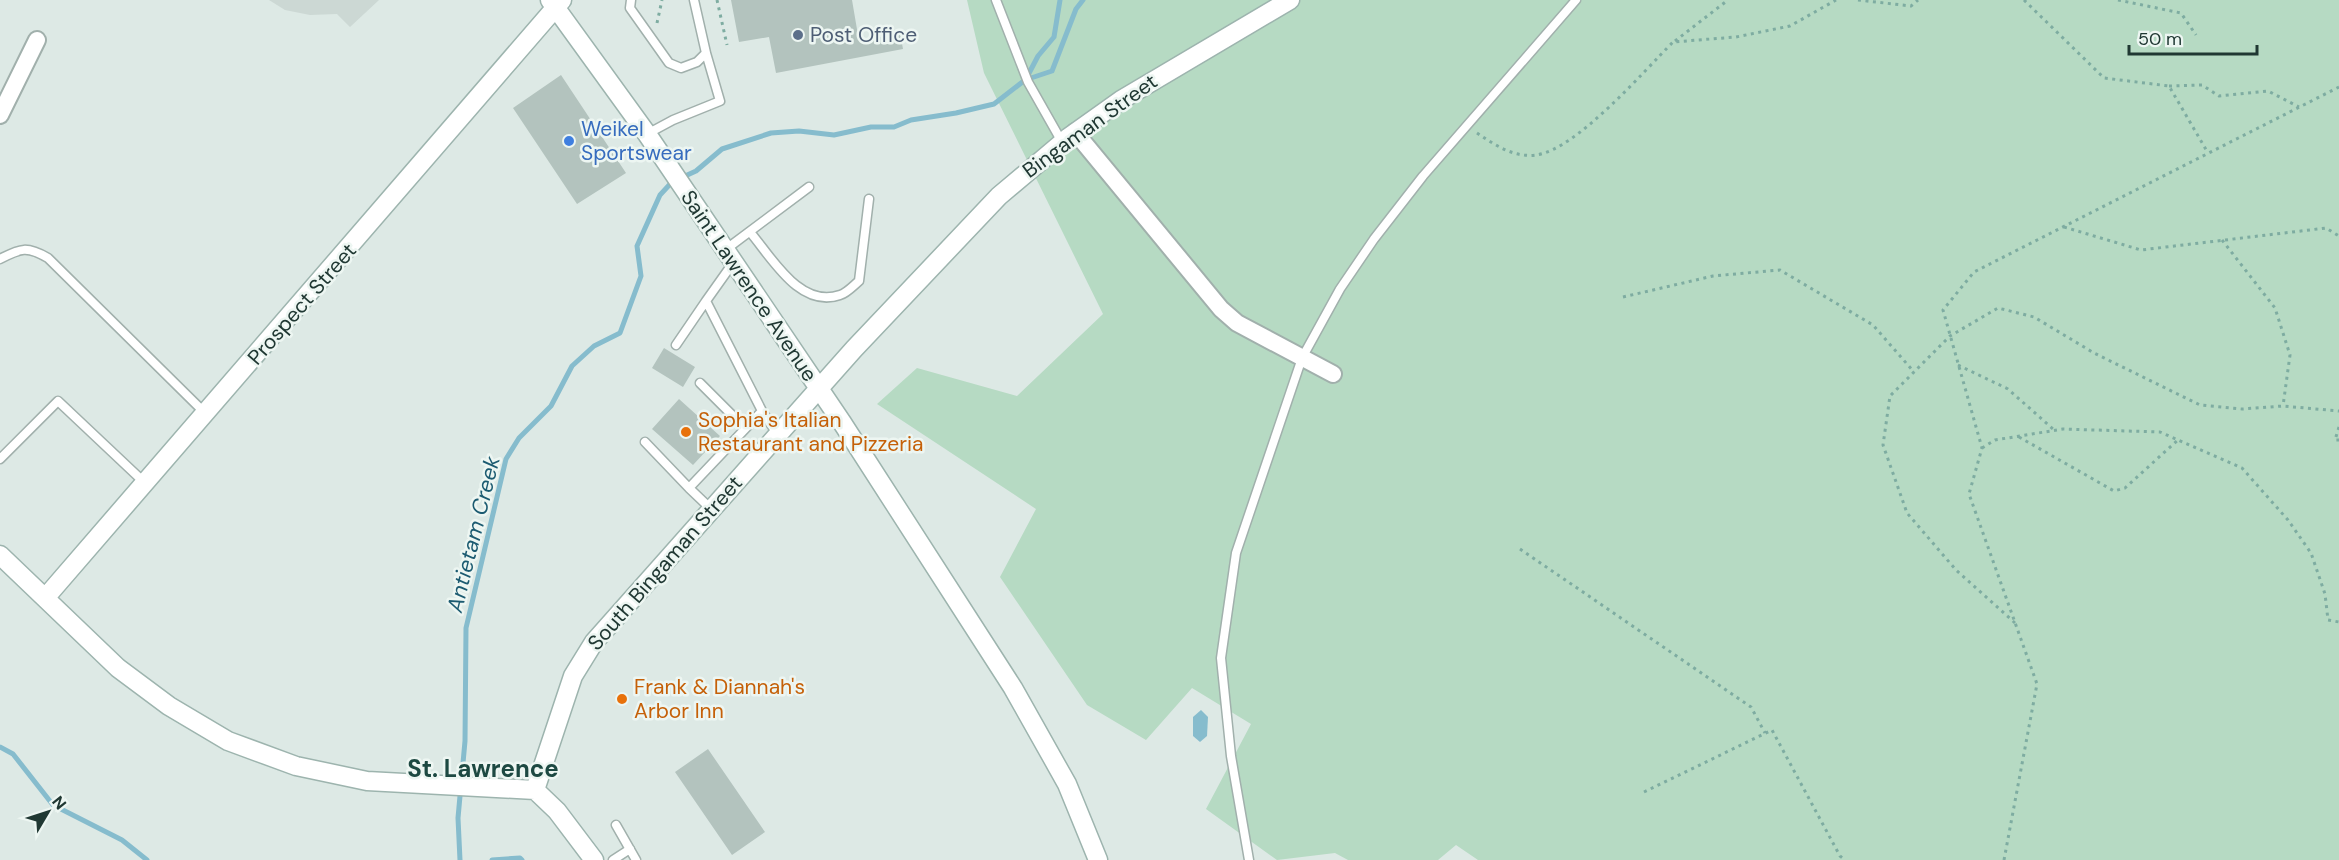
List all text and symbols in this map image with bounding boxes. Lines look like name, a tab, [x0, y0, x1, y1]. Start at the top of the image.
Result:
scale bar	[2129, 18, 2256, 56]
place label: Post Office	[810, 21, 917, 49]
text: 50 m	[2138, 27, 2182, 51]
marker: Post Office	[791, 28, 805, 42]
street label: Bingaman Street	[1017, 68, 1163, 184]
place label: Weikel Sportswear	[581, 115, 692, 167]
marker: Weikel Sportswear	[562, 134, 576, 148]
street label: Saint Lawrence Avenue	[674, 185, 824, 387]
street label: Prospect Street	[241, 237, 363, 371]
place label: Sophia's Italian Restaurant and Pizzeria	[698, 406, 923, 458]
marker: Sophia's Italian Restaurant and Pizzeria	[679, 425, 693, 439]
water label: Antietam Creek	[440, 452, 507, 616]
street label: South Bingaman Street	[581, 470, 749, 656]
place label: Frank & Diannah's Arbor Inn	[634, 673, 805, 725]
marker: Frank & Diannah's Arbor Inn	[615, 692, 629, 706]
district label: St. Lawrence	[407, 753, 559, 784]
north arrow	[18, 782, 78, 842]
text: N	[47, 792, 71, 814]

